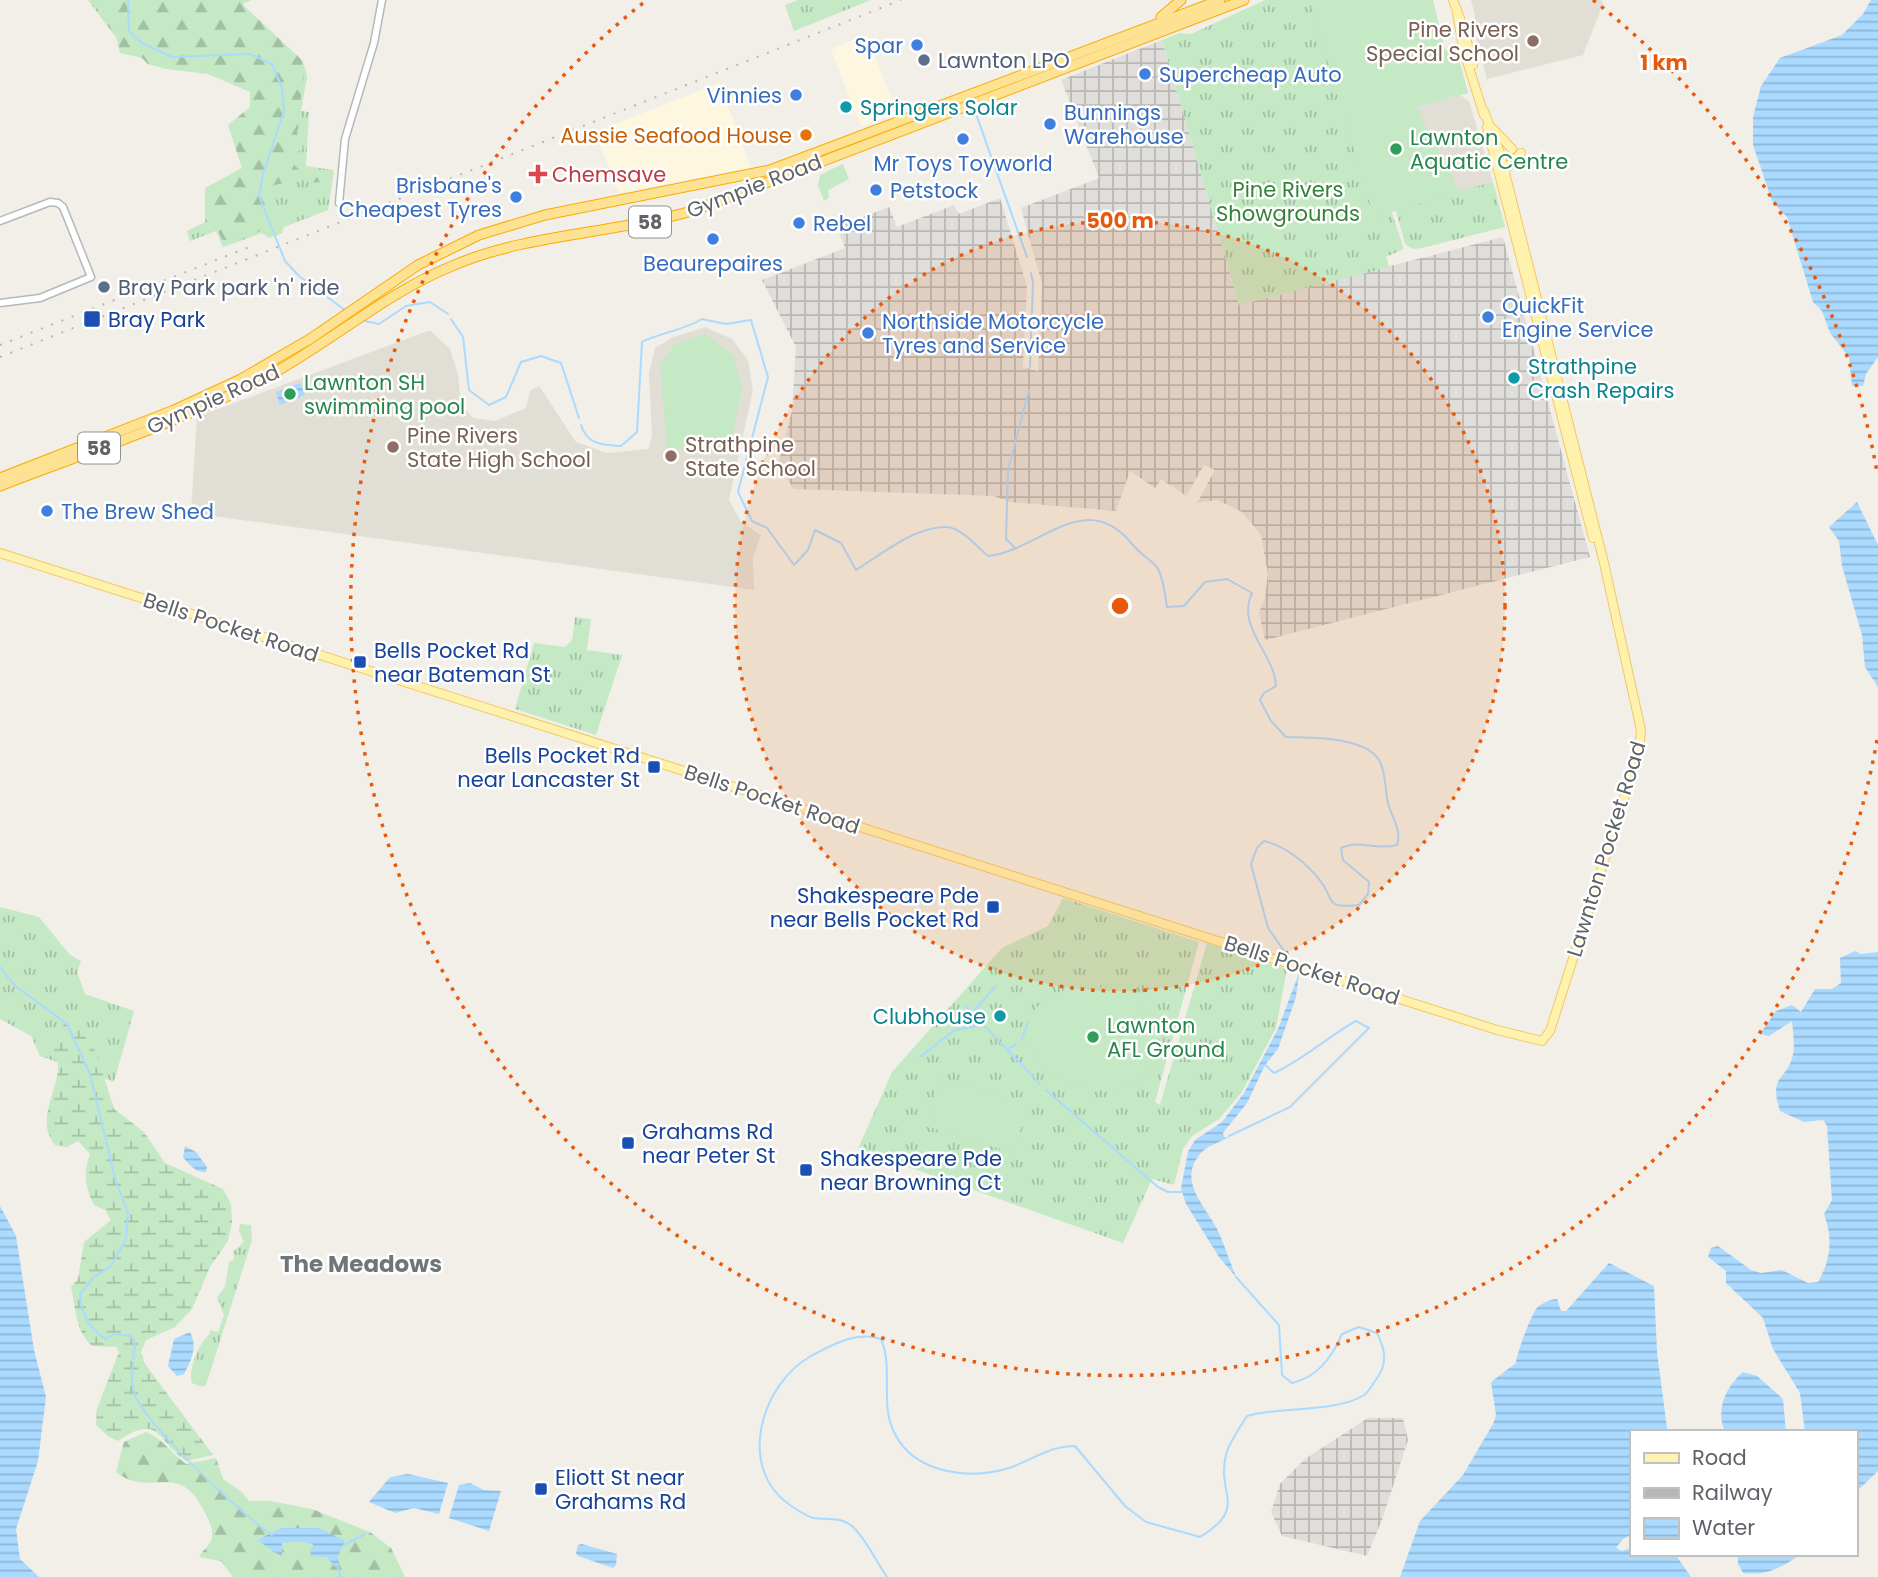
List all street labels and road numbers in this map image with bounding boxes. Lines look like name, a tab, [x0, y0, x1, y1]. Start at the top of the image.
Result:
street label: Gympie Road	[682, 147, 826, 225]
road number: 58	[629, 206, 671, 238]
street label: Gympie Road	[142, 357, 284, 441]
road number: 58	[78, 432, 120, 463]
street label: Bells Pocket Road	[140, 585, 322, 669]
street label: Lawnton Pocket Road	[1559, 738, 1653, 960]
street label: Bells Pocket Road	[681, 757, 863, 841]
street label: Bells Pocket Road	[1221, 928, 1403, 1012]

